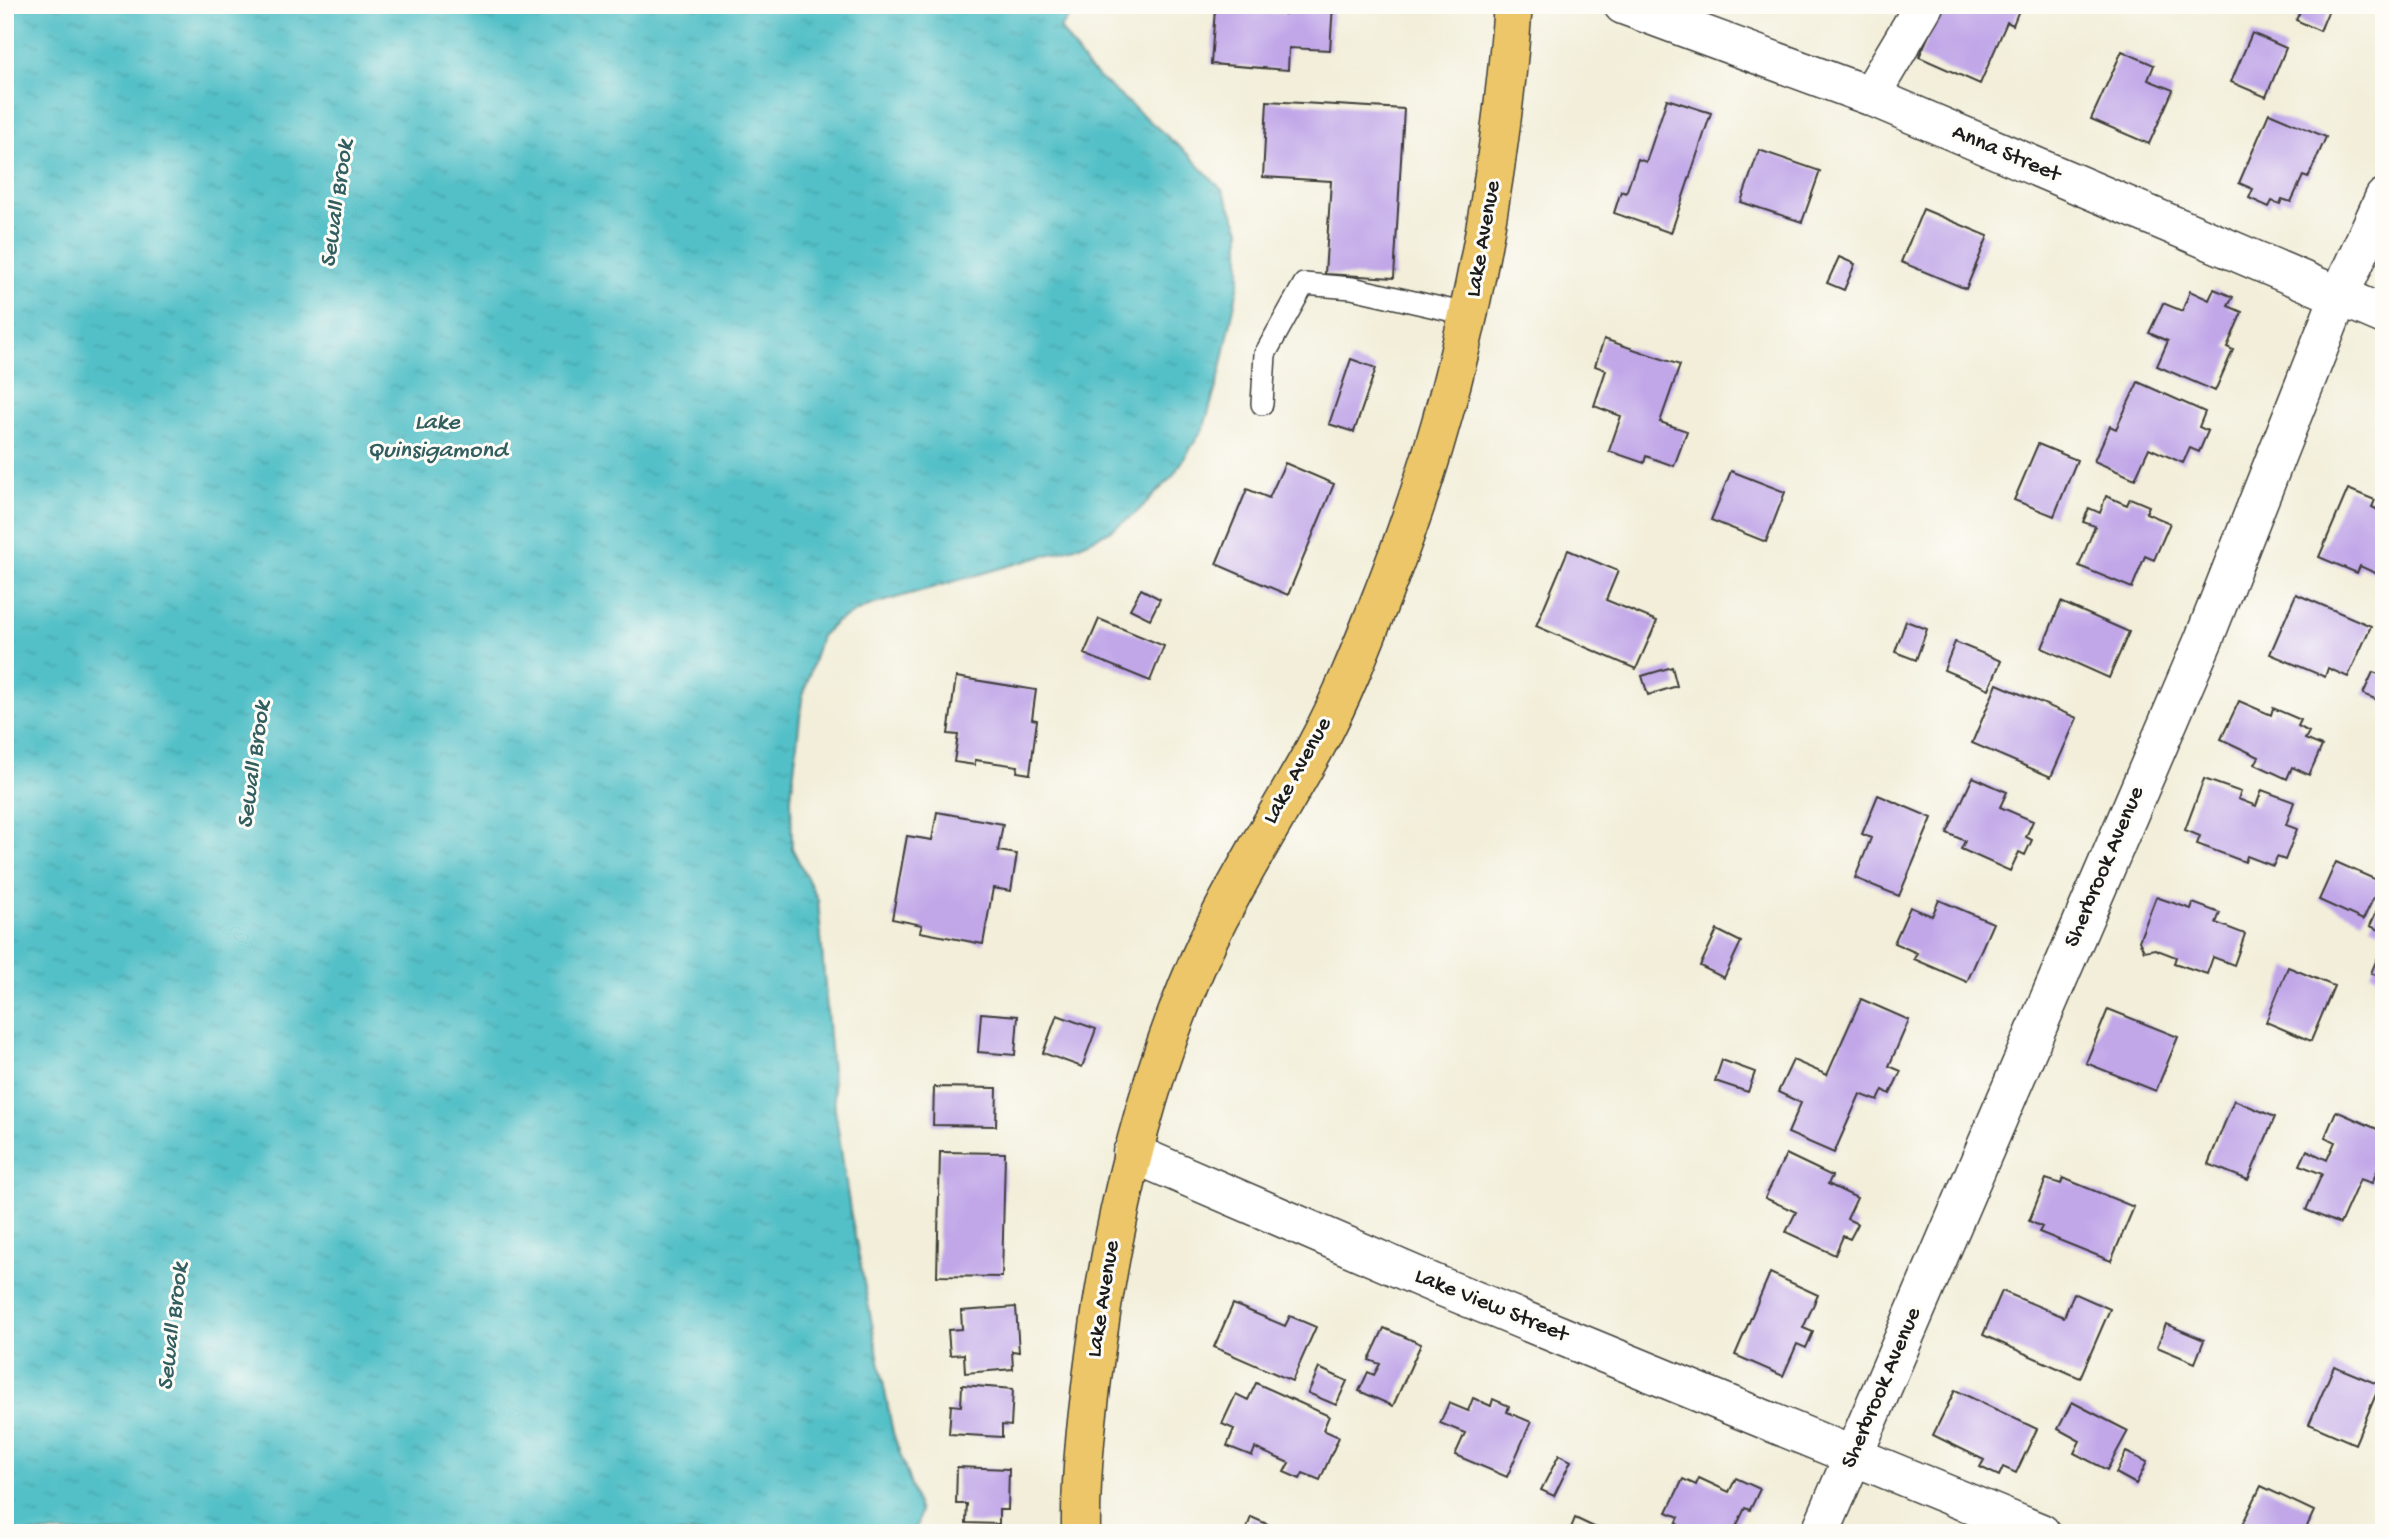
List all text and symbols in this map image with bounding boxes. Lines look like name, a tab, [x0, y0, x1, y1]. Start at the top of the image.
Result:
street label: Anna Street	[1948, 119, 2066, 190]
water label: Sewall Brook	[315, 136, 362, 269]
street label: Lake Avenue	[1460, 177, 1508, 299]
water label: Lake Quinsigamond	[367, 409, 510, 466]
water label: Sewall Brook	[232, 697, 279, 830]
street label: Lake Avenue	[1258, 712, 1339, 829]
street label: Sherbrook Avenue	[2059, 781, 2151, 951]
street label: Lake Avenue	[1081, 1238, 1127, 1359]
water label: Sewall Brook	[152, 1259, 196, 1392]
street label: Lake View Street	[1410, 1263, 1573, 1350]
street label: Sherbrook Avenue	[1836, 1302, 1928, 1472]

